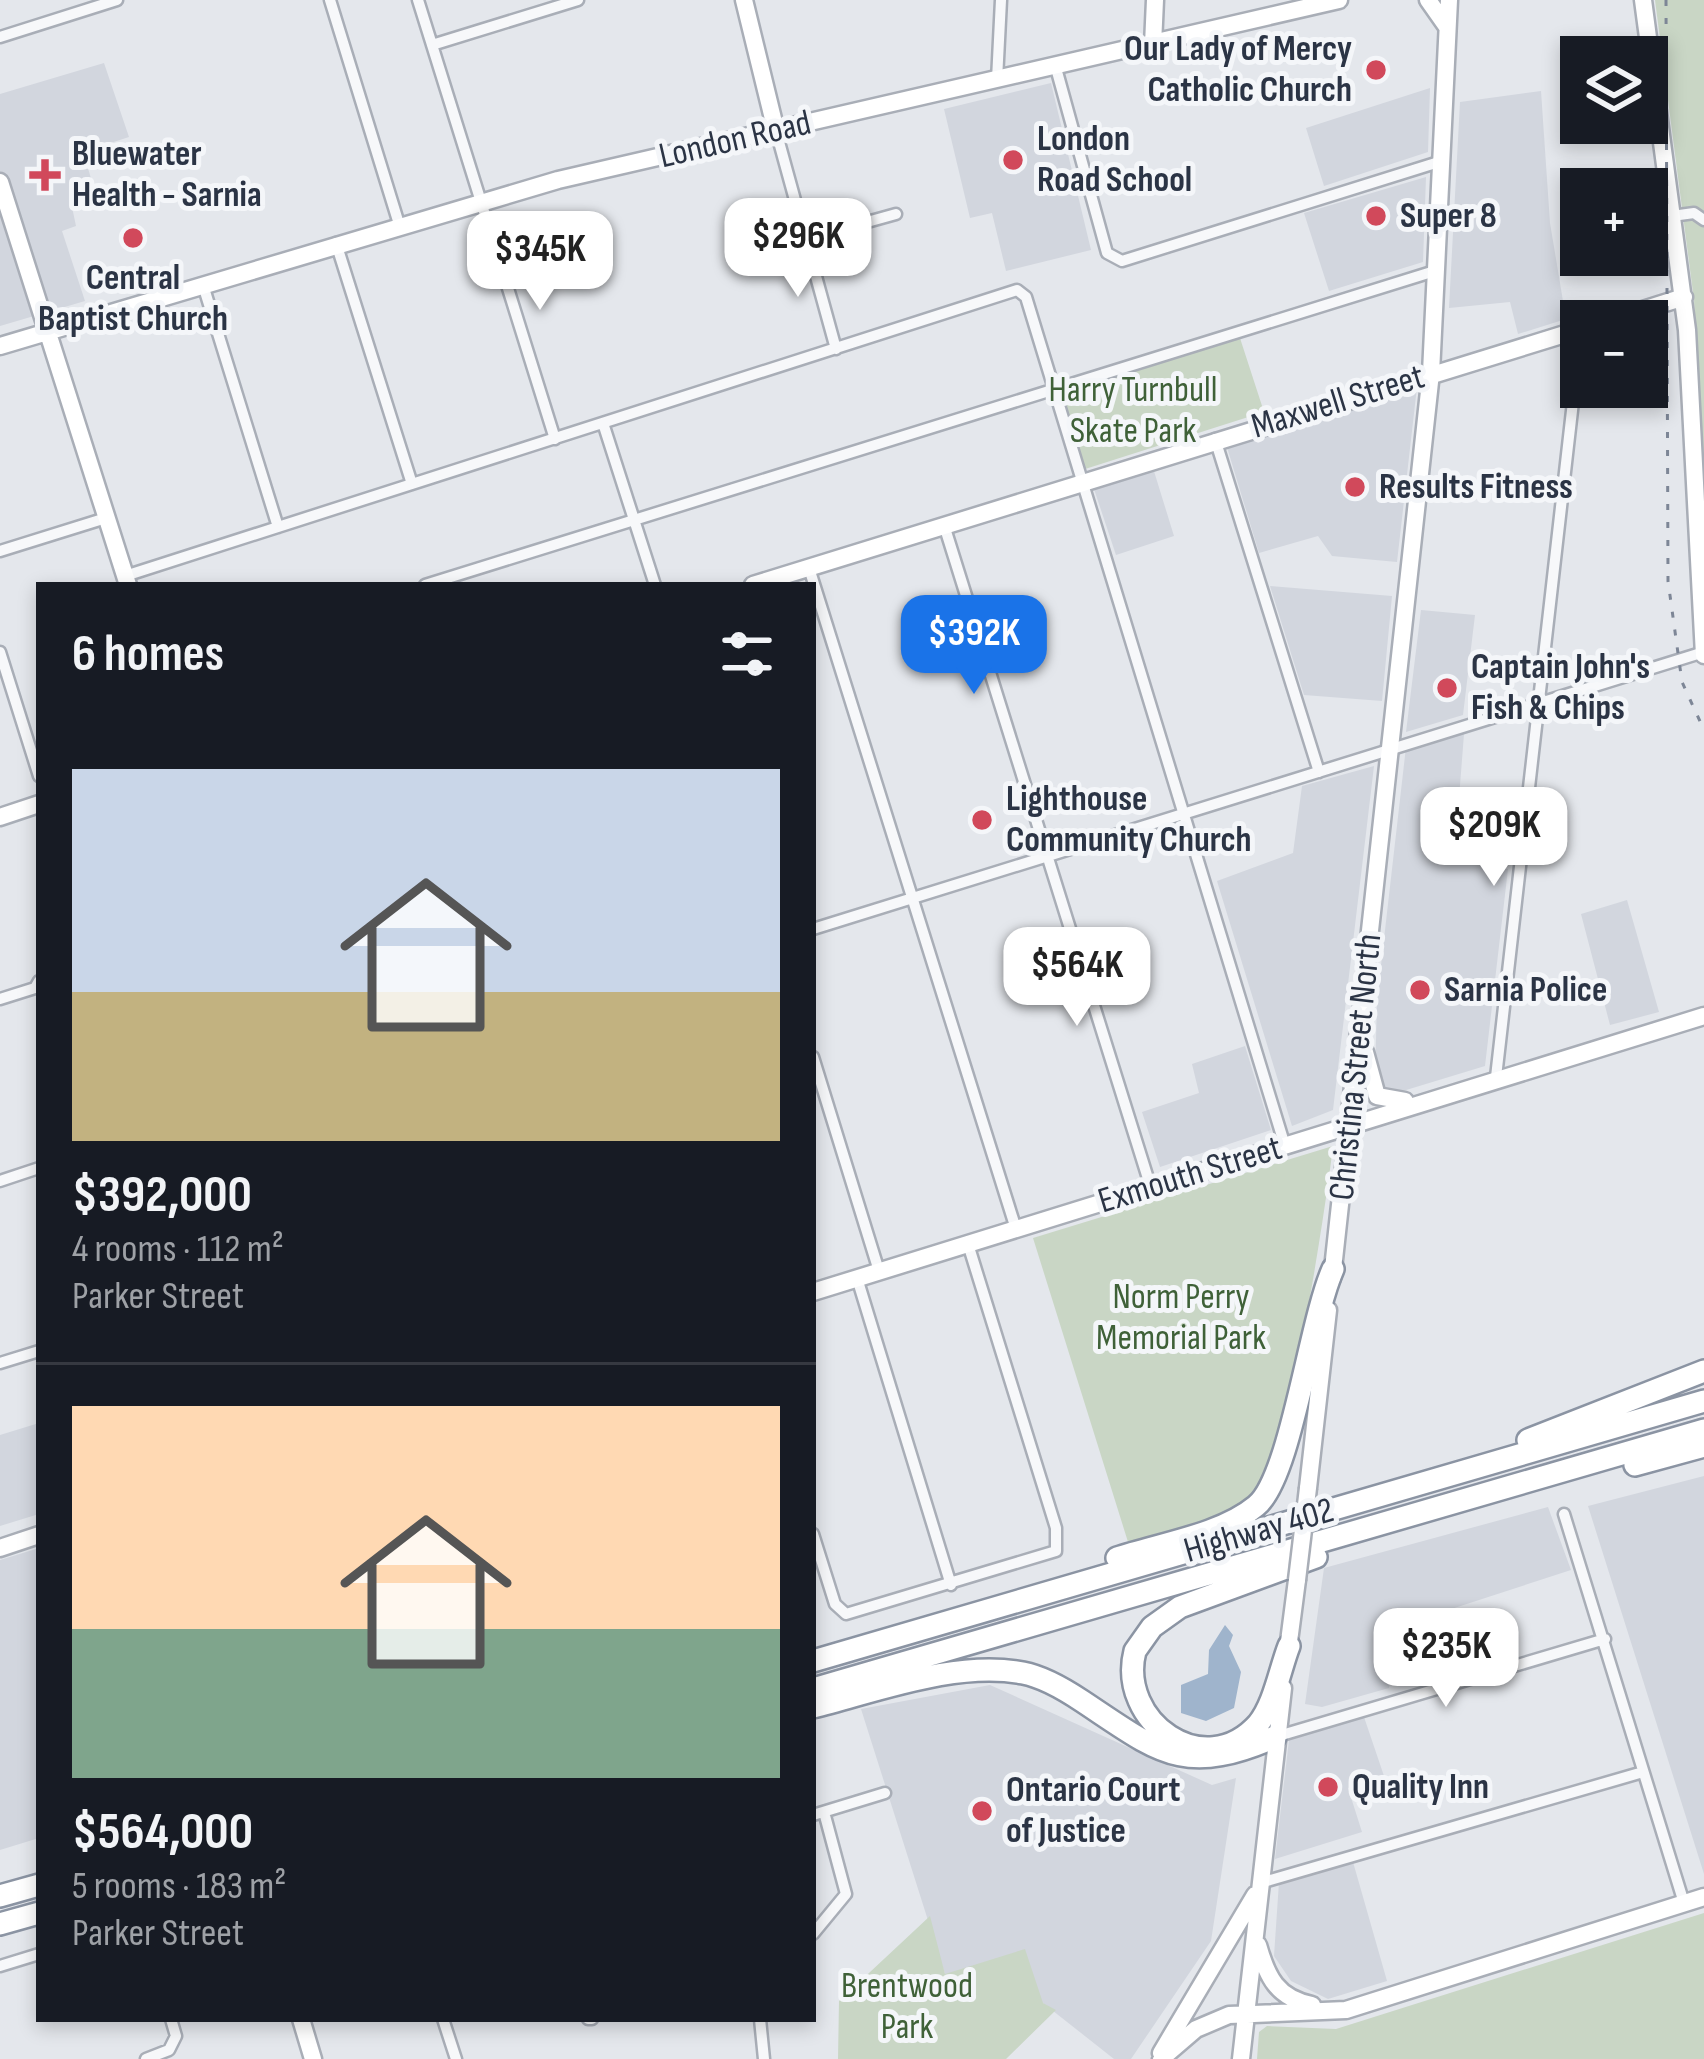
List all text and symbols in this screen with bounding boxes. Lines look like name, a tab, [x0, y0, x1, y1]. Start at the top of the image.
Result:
place label: Our Lady of Mercy Catholic Church	[1124, 28, 1352, 112]
map controls	[1560, 36, 1668, 408]
button: layers	[1560, 36, 1668, 144]
marker: Our Lady of Mercy Catholic Church	[1363, 57, 1389, 83]
street label: London Road	[655, 102, 815, 178]
place label: London Road School	[1037, 118, 1192, 202]
place label: Bluewater Health - Sarnia	[72, 133, 262, 217]
marker: London Road School	[1000, 147, 1026, 173]
marker: Bluewater Health - Sarnia	[29, 159, 61, 191]
button: +	[1560, 168, 1668, 276]
place label: Super 8	[1400, 195, 1497, 238]
pin: $296K	[714, 198, 882, 300]
marker: Super 8	[1363, 203, 1389, 229]
pin: $345K	[456, 211, 624, 313]
text: $296K	[751, 213, 845, 260]
marker: Central Baptist Church	[120, 225, 146, 251]
text: $345K	[494, 226, 586, 273]
place label: Central Baptist Church	[38, 257, 228, 341]
button: −	[1560, 300, 1668, 408]
street label: Maxwell Street	[1246, 355, 1430, 449]
park label: Harry Turnbull Skate Park	[1049, 369, 1217, 453]
place label: Results Fitness	[1379, 466, 1573, 509]
marker: Results Fitness	[1342, 474, 1368, 500]
pin: $392K	[890, 595, 1058, 697]
text: $392K	[928, 610, 1020, 657]
icon: filters	[714, 621, 780, 687]
text: 6 homes	[72, 624, 224, 685]
place label: Captain John's Fish & Chips	[1471, 646, 1650, 730]
marker: Captain John's Fish & Chips	[1434, 675, 1460, 701]
place label: Lighthouse Community Church	[1006, 778, 1252, 862]
pin: $209K	[1410, 787, 1578, 889]
text: $209K	[1447, 802, 1541, 849]
marker: Lighthouse Community Church	[969, 807, 995, 833]
icon: home	[318, 847, 534, 1063]
pin: $564K	[993, 927, 1161, 1029]
street label: Christina Street North	[1321, 932, 1391, 1202]
text: $564K	[1030, 942, 1124, 989]
place label: Sarnia Police	[1444, 969, 1607, 1012]
marker: Sarnia Police	[1407, 977, 1433, 1003]
street label: Exmouth Street	[1093, 1127, 1287, 1223]
text: $392,000	[72, 1165, 252, 1226]
text: 4 rooms · 112 m²	[72, 1226, 284, 1273]
text: Parker Street	[72, 1273, 244, 1320]
park label: Norm Perry Memorial Park	[1096, 1276, 1266, 1360]
icon: home	[318, 1484, 534, 1700]
street label: Highway 402	[1179, 1489, 1339, 1573]
pin: $235K	[1362, 1608, 1530, 1710]
text: $235K	[1401, 1623, 1491, 1670]
place label: Quality Inn	[1352, 1766, 1489, 1809]
place label: Ontario Court of Justice	[1006, 1769, 1181, 1853]
marker: Quality Inn	[1315, 1774, 1341, 1800]
marker: Ontario Court of Justice	[969, 1798, 995, 1824]
text: $564,000	[72, 1802, 253, 1863]
text: 5 rooms · 183 m²	[72, 1863, 286, 1910]
text: Parker Street	[72, 1910, 244, 1957]
park label: Brentwood Park	[841, 1965, 973, 2049]

